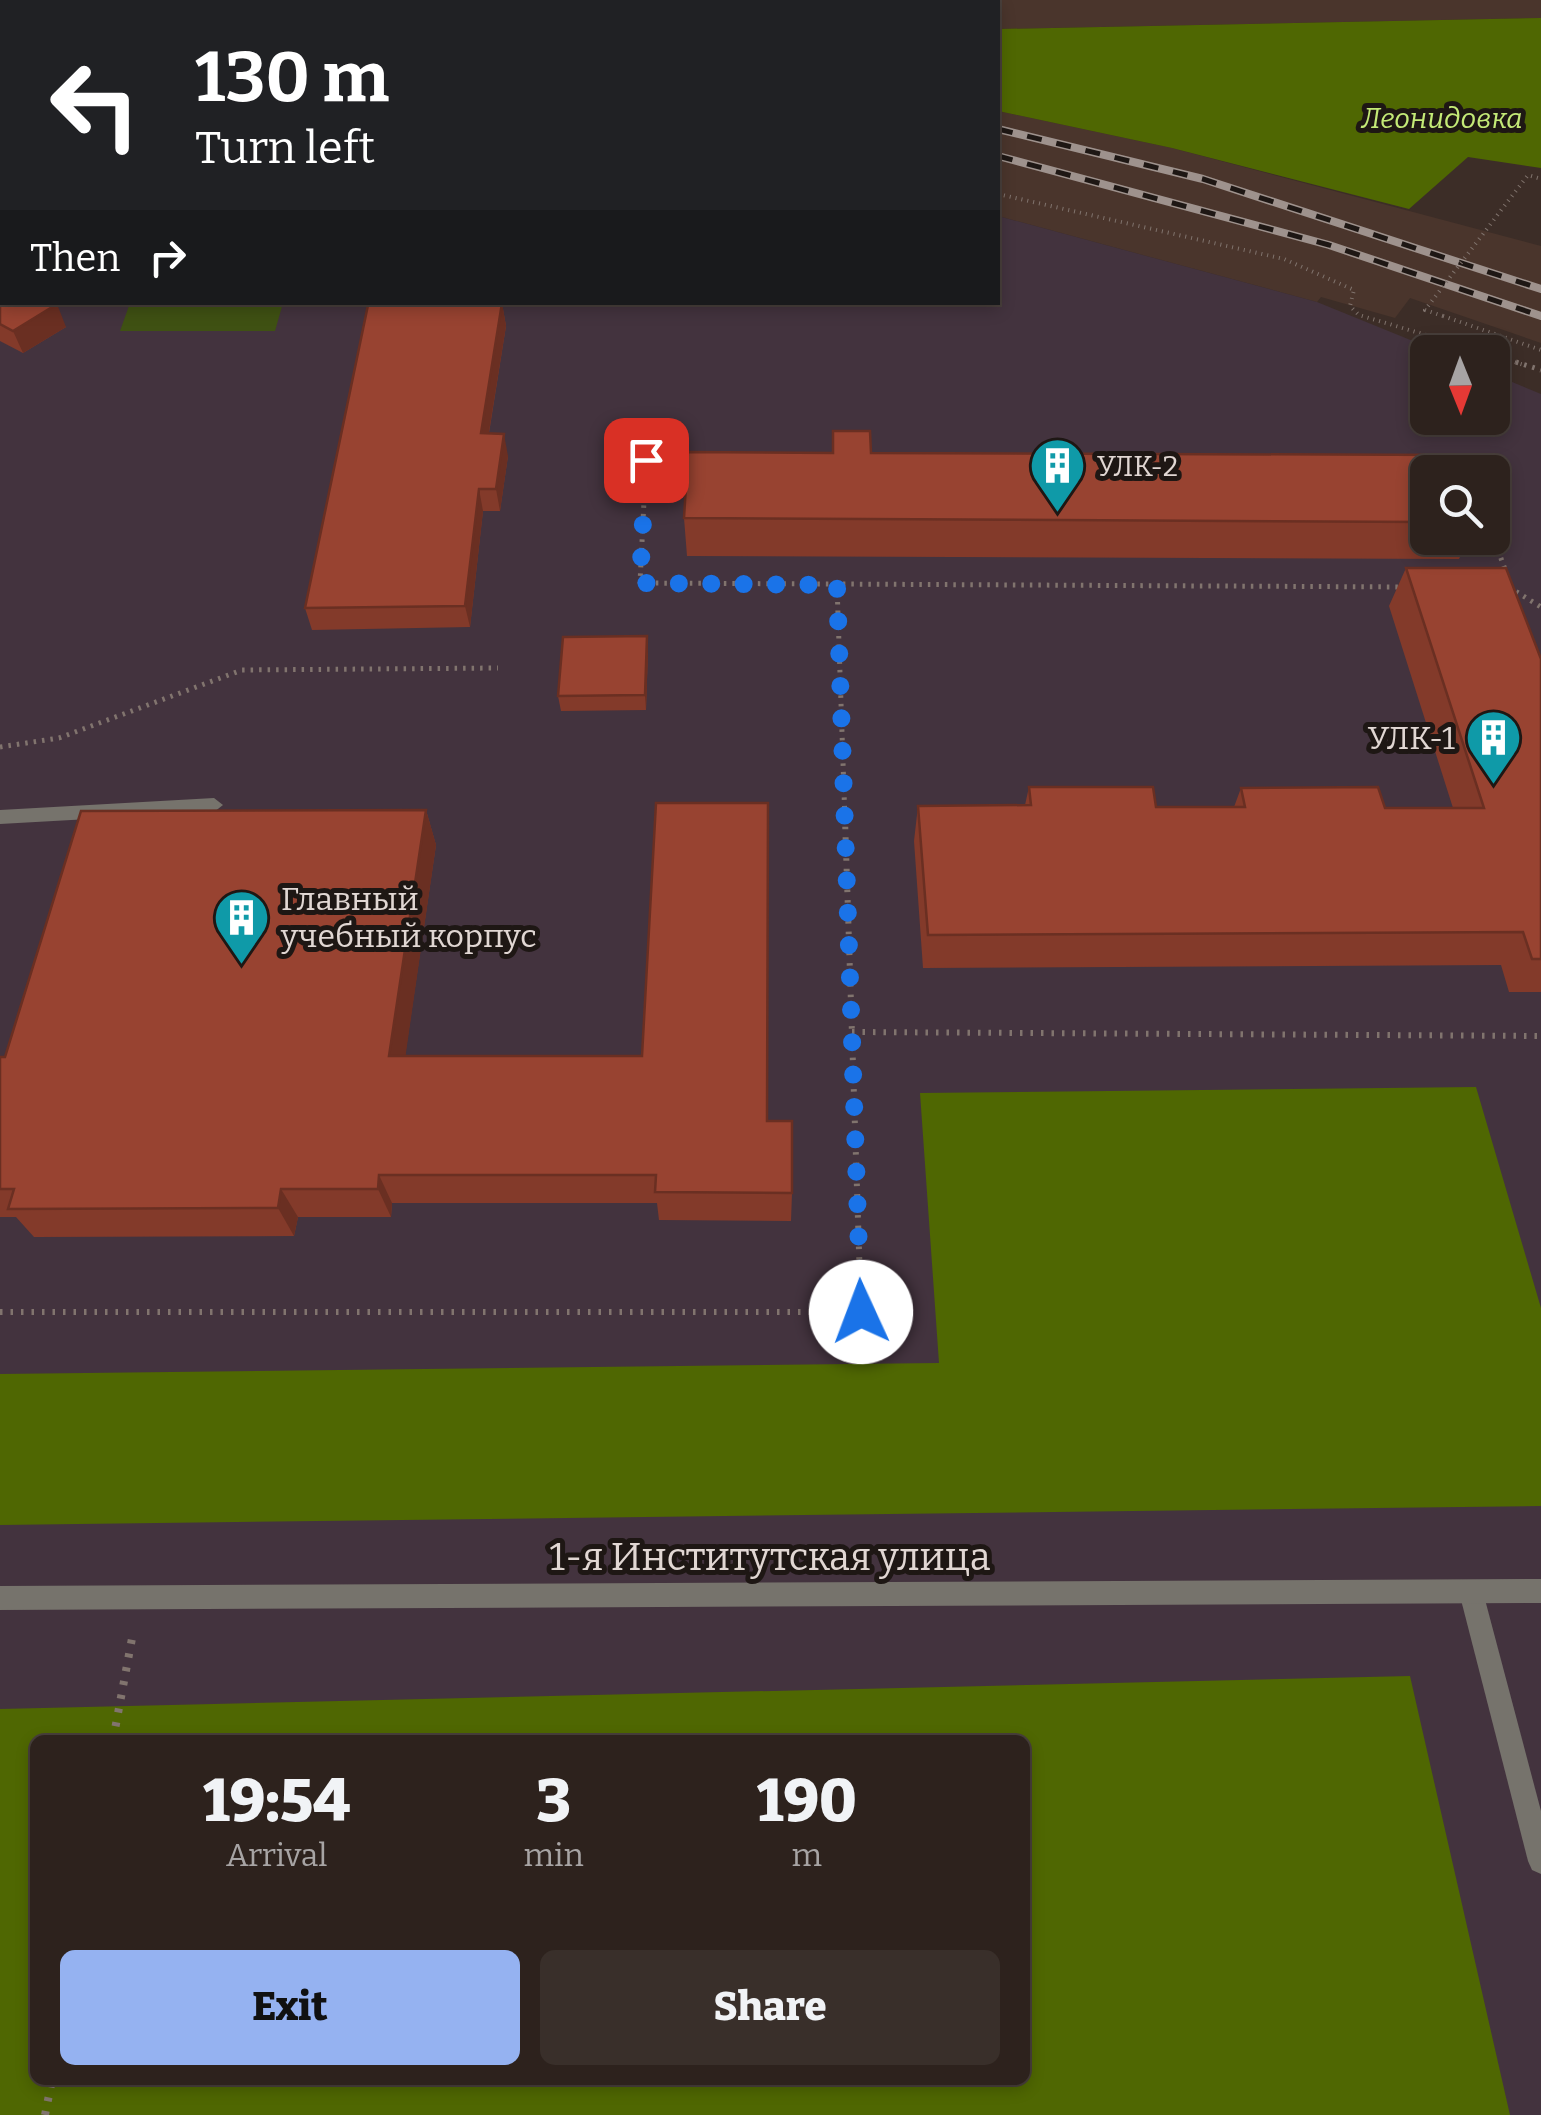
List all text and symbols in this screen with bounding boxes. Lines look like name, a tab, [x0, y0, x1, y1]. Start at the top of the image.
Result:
text: 130 m	[195, 36, 389, 120]
icon: left	[30, 40, 160, 170]
park label: Леонидовка	[1360, 102, 1523, 135]
text: Turn left	[195, 121, 375, 175]
icon: right	[140, 230, 195, 285]
text: Then	[30, 235, 120, 281]
north arrow	[1410, 335, 1510, 435]
map controls	[1410, 335, 1510, 555]
pin	[604, 418, 689, 503]
icon: arrive	[619, 433, 674, 488]
building icon: УЛК-2	[1028, 436, 1088, 515]
place label: УЛК-2	[1097, 450, 1178, 483]
button: search	[1410, 455, 1510, 555]
building icon: УЛК-1	[1464, 708, 1524, 787]
place label: УЛК-1	[1368, 719, 1455, 757]
place label: Главный учебный корпус	[280, 880, 537, 955]
building icon: Главный учебный корпус	[212, 887, 272, 966]
position arrow	[809, 1260, 913, 1364]
street label: 1-я Институтская улица	[549, 1534, 991, 1580]
text: 19:54	[203, 1765, 350, 1837]
text: 3	[536, 1765, 571, 1837]
text: 190	[757, 1765, 857, 1837]
text: Arrival	[226, 1836, 327, 1874]
text: min	[523, 1836, 584, 1874]
text: m	[792, 1836, 822, 1874]
button: Exit	[60, 1950, 520, 2065]
button: Share	[540, 1950, 1000, 2065]

